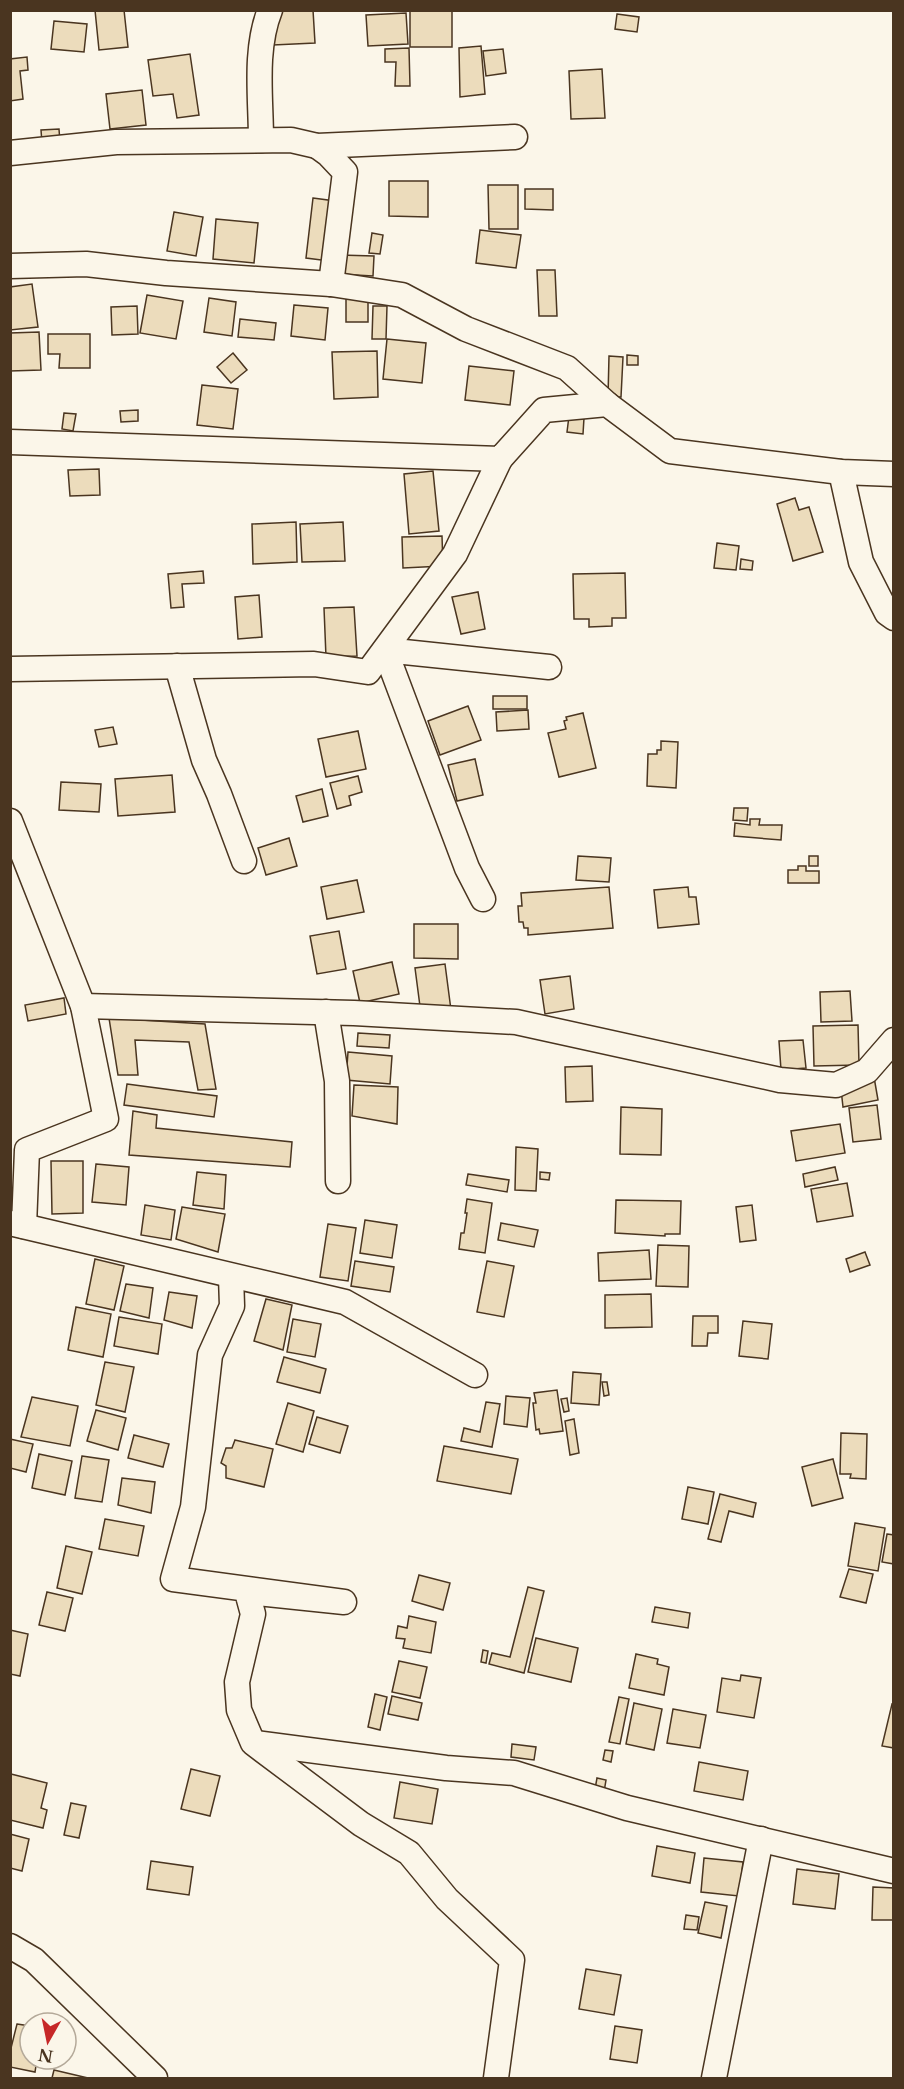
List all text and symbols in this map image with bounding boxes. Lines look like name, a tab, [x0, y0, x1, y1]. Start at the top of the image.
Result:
north arrow	[18, 2011, 78, 2071]
text: N	[37, 2045, 55, 2067]

